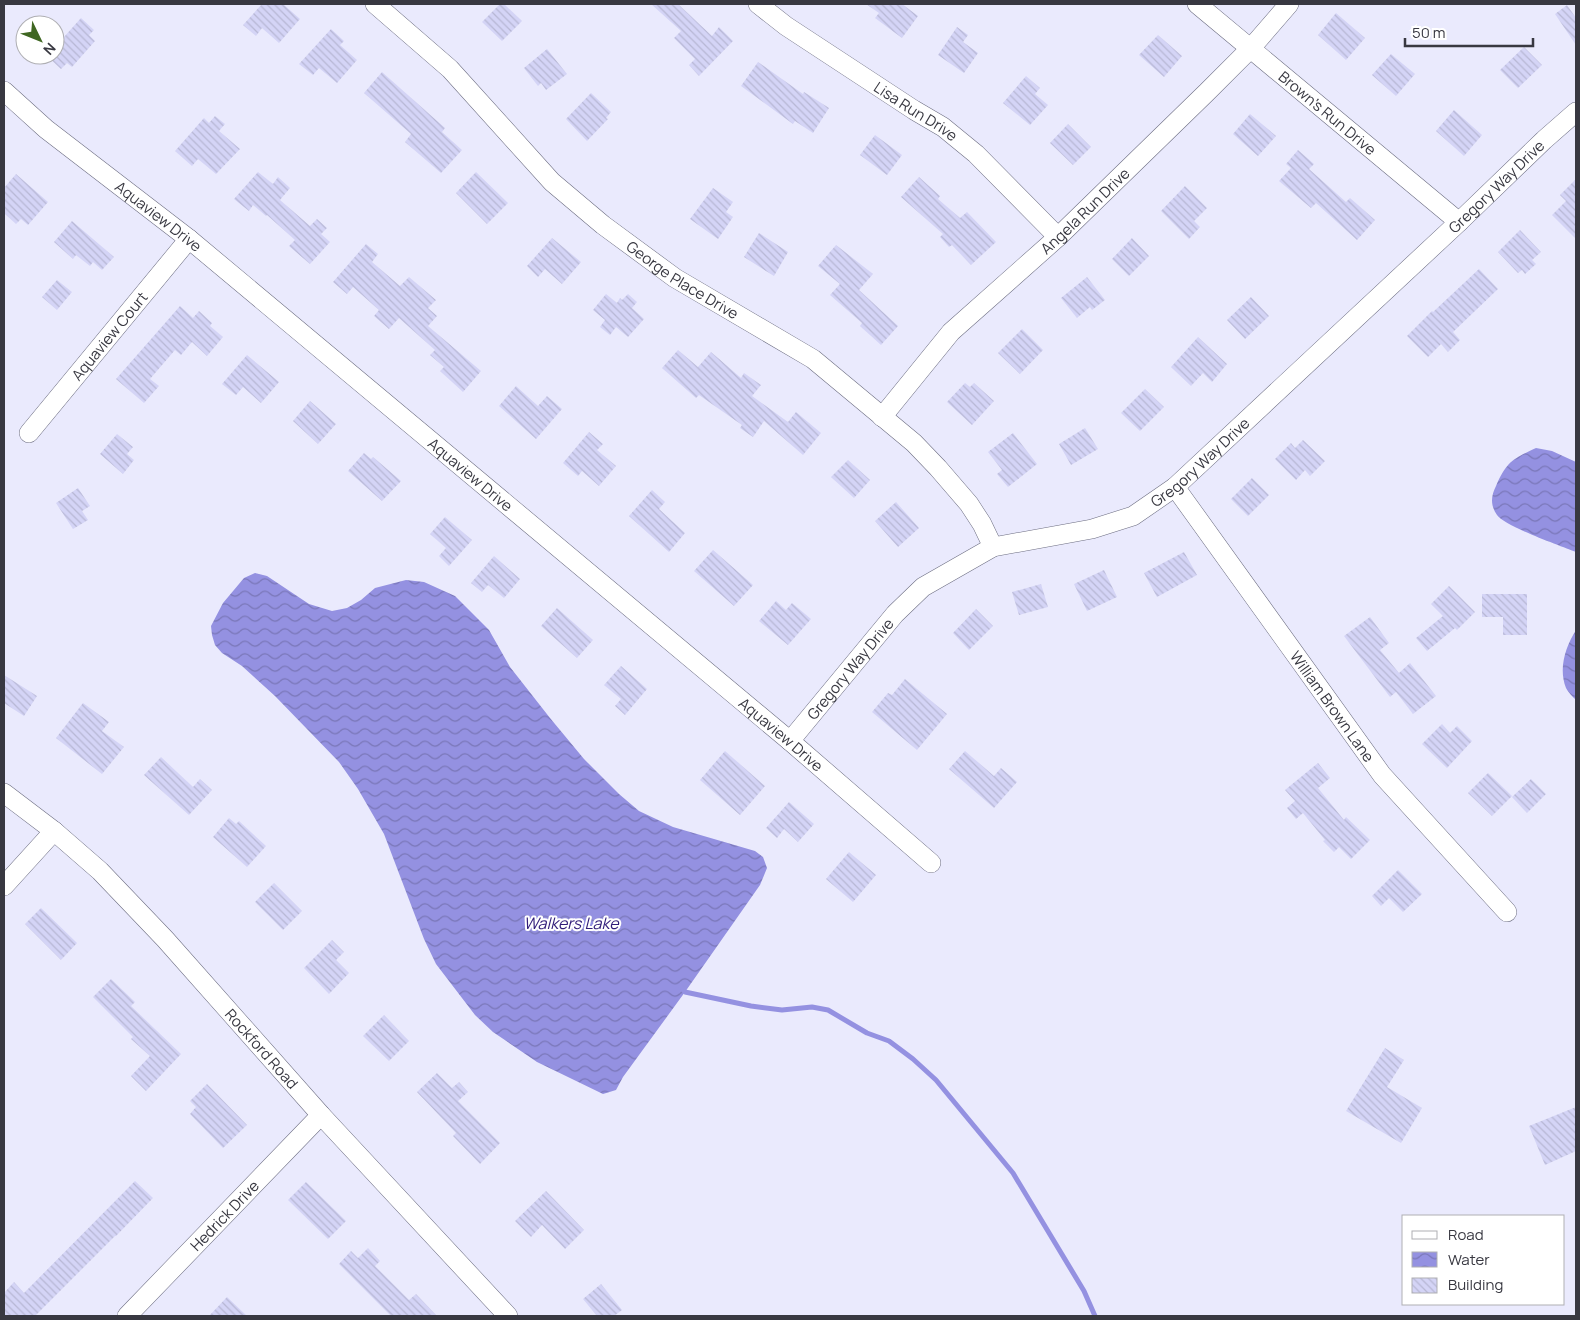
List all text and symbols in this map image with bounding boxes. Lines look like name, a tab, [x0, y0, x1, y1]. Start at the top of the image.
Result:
north arrow	[15, 15, 65, 65]
scale bar	[1405, 15, 1532, 47]
text: 50 m	[1412, 22, 1446, 43]
text: N	[39, 39, 60, 59]
street label: Brown's Run Drive	[1274, 66, 1381, 160]
street label: Lisa Run Drive	[870, 76, 963, 146]
street label: Gregory Way Drive	[1444, 135, 1549, 237]
street label: Angela Run Drive	[1035, 163, 1134, 259]
street label: Aquaview Drive	[111, 176, 207, 256]
street label: George Place Drive	[622, 235, 743, 324]
street label: Aquaview Court	[66, 287, 152, 385]
street label: Gregory Way Drive	[1146, 412, 1254, 512]
street label: Aquaview Drive	[424, 433, 518, 516]
street label: Gregory Way Drive	[802, 613, 898, 724]
street label: William Brown Lane	[1286, 647, 1380, 766]
street label: Aquaview Drive	[735, 692, 828, 776]
water label: Walkers Lake	[523, 912, 620, 934]
street label: Rockford Road	[221, 1004, 303, 1093]
street label: Hedrick Drive	[185, 1175, 263, 1255]
legend	[1402, 1215, 1565, 1305]
text: Road	[1448, 1224, 1484, 1245]
text: Water	[1448, 1249, 1490, 1270]
text: Building	[1448, 1274, 1503, 1295]

